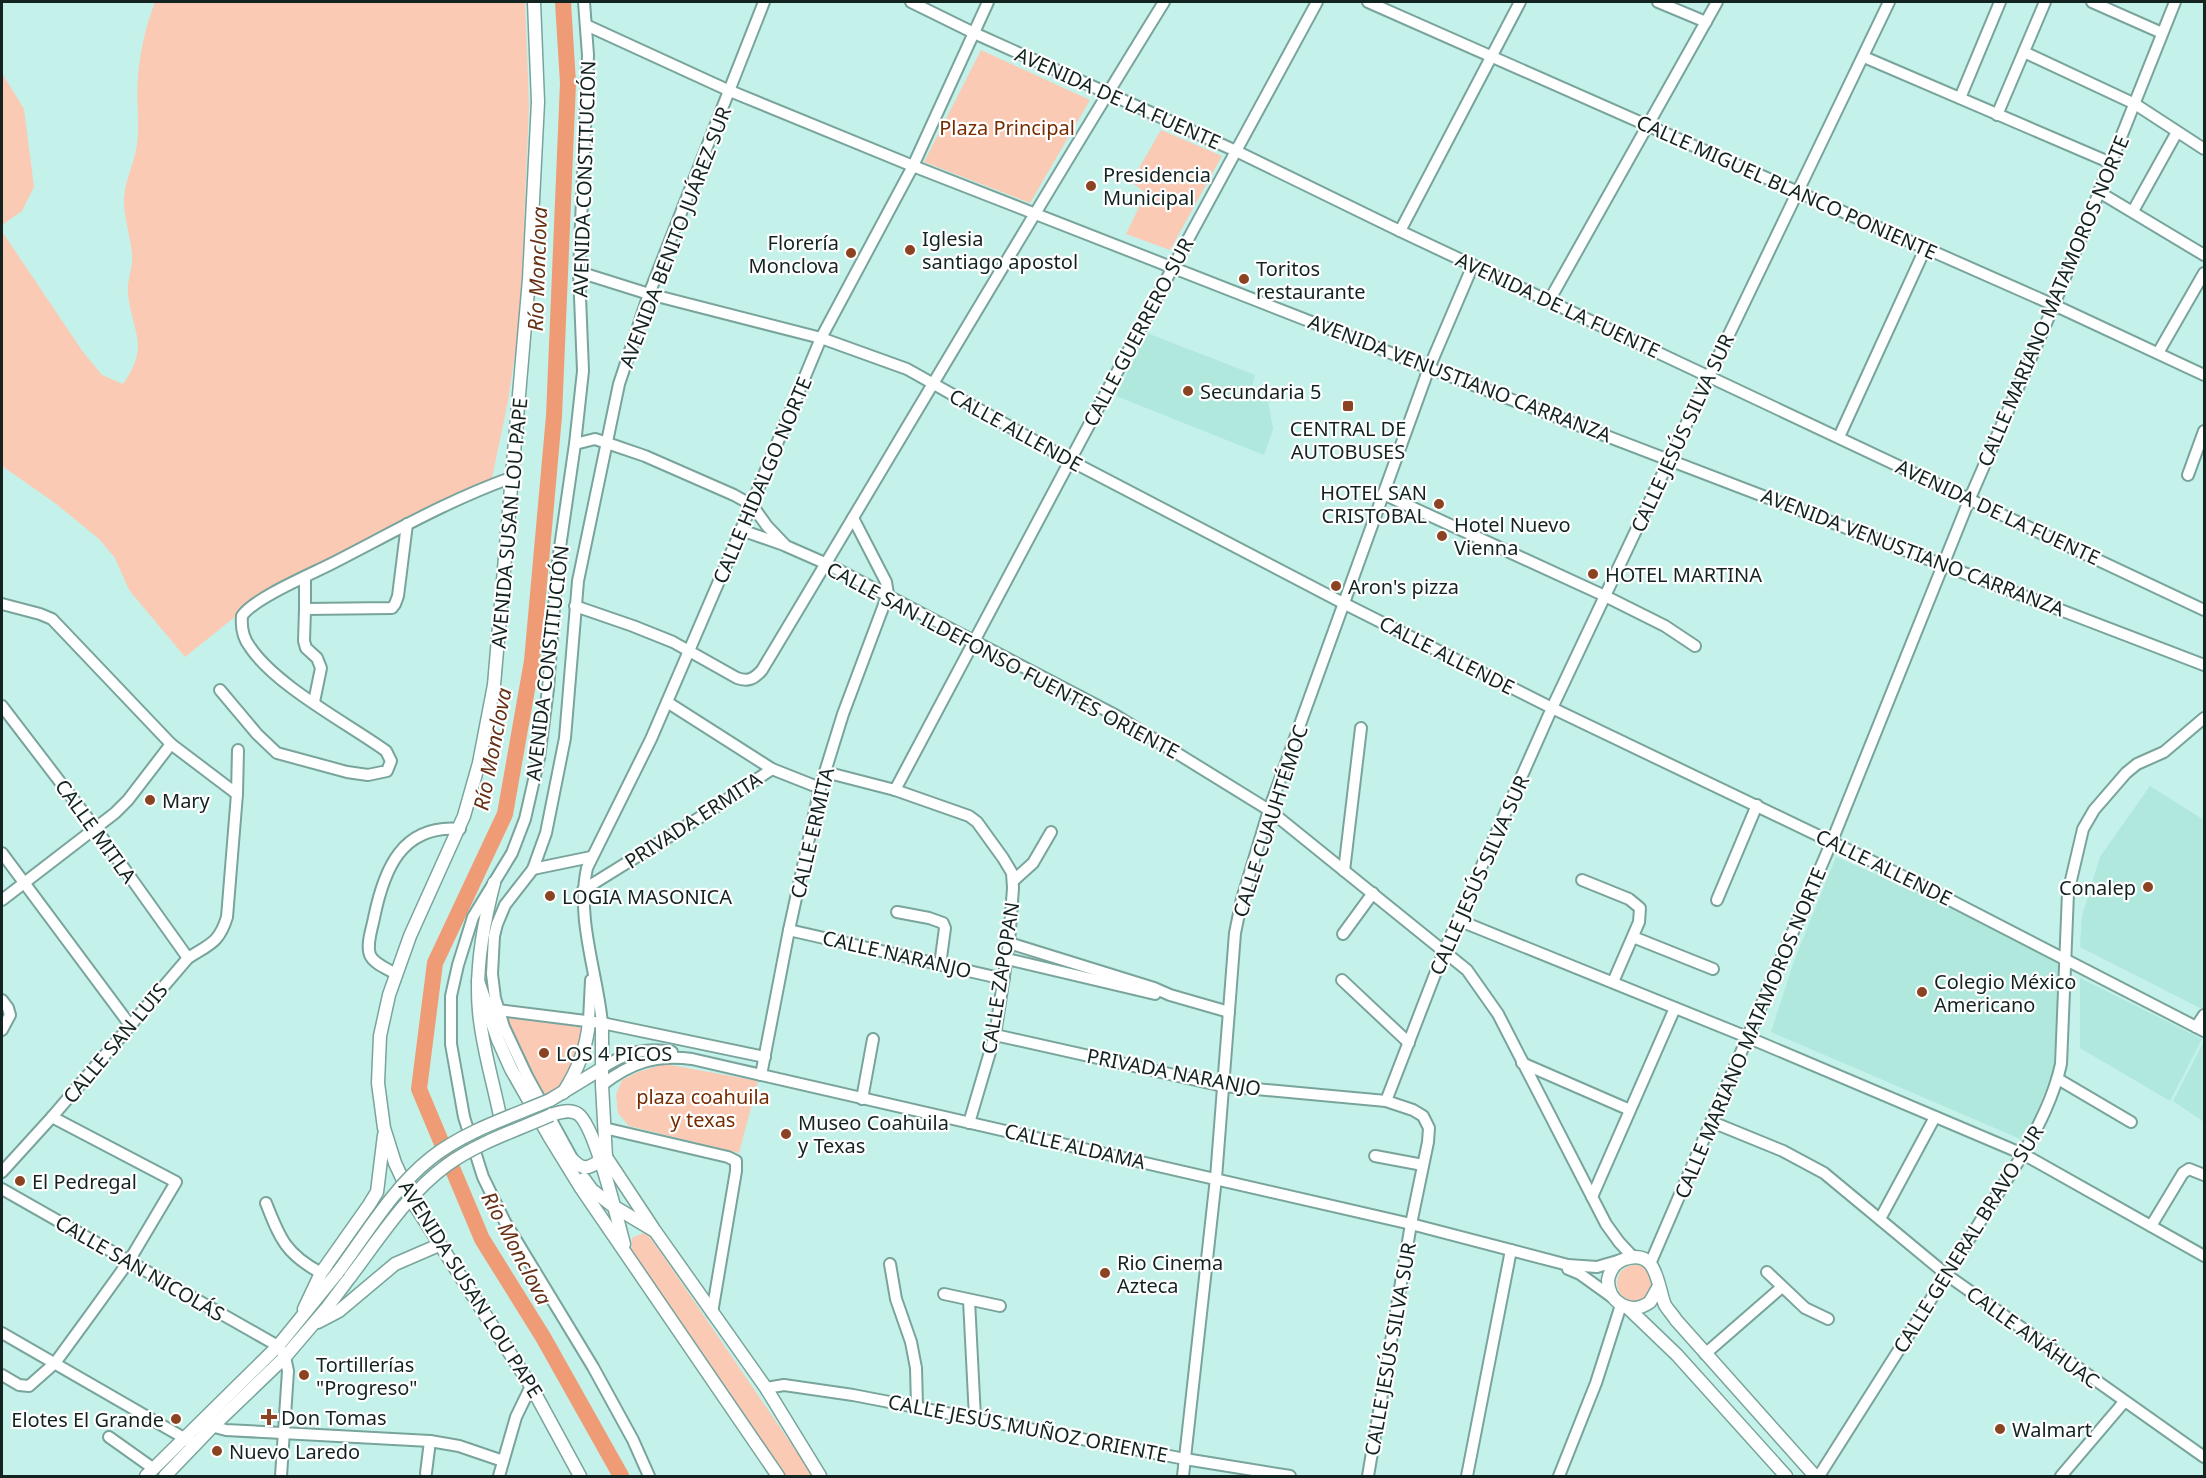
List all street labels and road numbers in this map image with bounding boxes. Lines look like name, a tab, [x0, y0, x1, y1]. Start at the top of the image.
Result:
street label: AVENIDA DE LA FUENTE	[1011, 40, 1225, 156]
street label: AVENIDA CONSTITUCIÓN	[566, 60, 602, 298]
street label: AVENIDA BENITO JUÁREZ SUR	[613, 102, 738, 372]
street label: CALLE MIGUEL BLANCO PONIENTE	[1632, 108, 1942, 266]
street label: CALLE MARIANO MATAMOROS NORTE	[1971, 131, 2135, 471]
street label: CALLE GUERRERO SUR	[1077, 232, 1200, 431]
street label: AVENIDA DE LA FUENTE	[1452, 246, 1664, 364]
street label: AVENIDA VENUSTIANO CARRANZA	[1305, 308, 1616, 448]
street label: CALLE JESÚS SILVA SUR	[1624, 329, 1740, 537]
street label: CALLE HIDALGO NORTE	[706, 372, 818, 588]
street label: CALLE ALLENDE	[945, 382, 1087, 478]
street label: AVENIDA SUSAN LOU PAPE	[485, 396, 533, 650]
street label: AVENIDA DE LA FUENTE	[1892, 453, 2104, 571]
street label: AVENIDA VENUSTIANO CARRANZA	[1758, 482, 2069, 622]
street label: AVENIDA CONSTITUCIÓN	[519, 544, 575, 782]
street label: CALLE SAN ILDEFONSO FUENTES ORIENTE	[822, 555, 1184, 765]
street label: CALLE ALLENDE	[1375, 609, 1519, 701]
street label: CALLE CUAUHTÉMOC	[1226, 721, 1314, 921]
street label: PRIVADA ERMITA	[619, 765, 767, 874]
street label: CALLE ERMITA	[784, 765, 840, 901]
street label: CALLE JESÚS SILVA SUR	[1423, 770, 1536, 979]
street label: CALLE MITLA	[49, 774, 143, 888]
street label: CALLE ALLENDE	[1811, 822, 1957, 912]
street label: CALLE MARIANO MATAMOROS NORTE	[1668, 863, 1832, 1203]
street label: CALLE ZAPOPAN	[975, 900, 1025, 1056]
street label: CALLE NARANJO	[820, 924, 974, 984]
street label: CALLE SAN LUIS	[57, 977, 173, 1109]
street label: PRIVADA NARANJO	[1085, 1042, 1263, 1102]
street label: CALLE ALDAMA	[1002, 1117, 1148, 1175]
street label: CALLE GENERAL BRAVO SUR	[1887, 1120, 2050, 1358]
street label: AVENIDA SUSAN LOU PAPE	[393, 1175, 549, 1403]
street label: CALLE SAN NICOLÁS	[51, 1209, 229, 1327]
street label: CALLE JESÚS SILVA SUR	[1358, 1240, 1422, 1458]
street label: CALLE ANÁHUAC	[1961, 1280, 2105, 1394]
street label: CALLE JESÚS MUÑOZ ORIENTE	[886, 1388, 1170, 1468]

